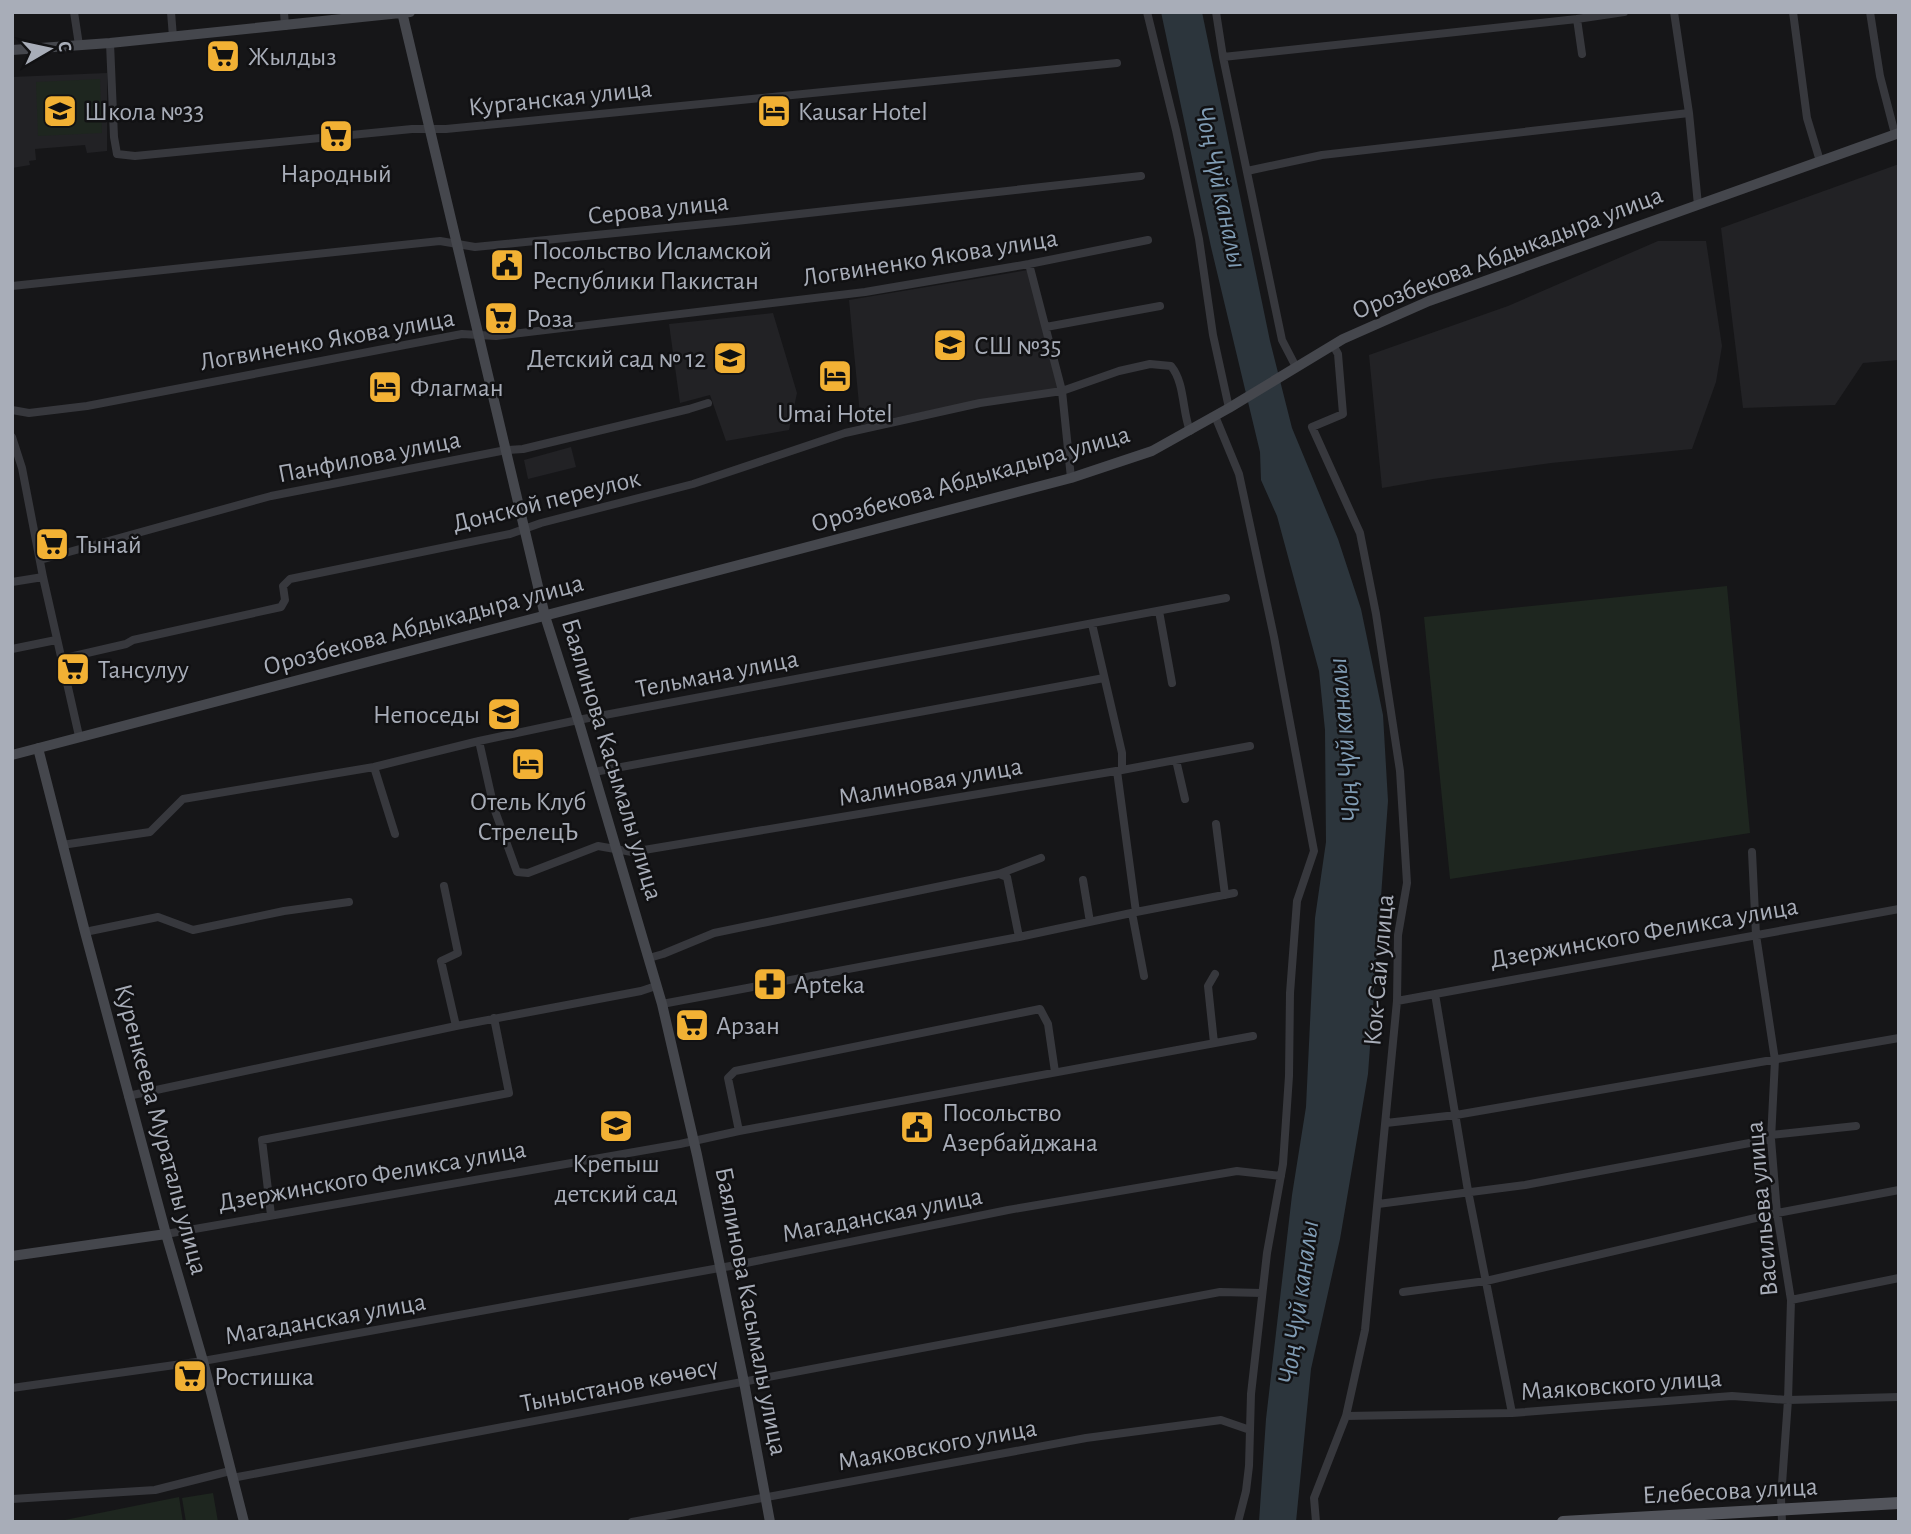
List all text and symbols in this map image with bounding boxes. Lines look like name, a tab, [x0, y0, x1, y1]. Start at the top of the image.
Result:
north arrow	[14, 14, 84, 84]
supermarket icon: Жылдыз	[204, 37, 242, 75]
text: С	[54, 40, 75, 53]
place label: Жылдыз	[248, 44, 337, 70]
street label: Курганская улица	[467, 75, 653, 121]
school or university icon: Школа №33	[41, 92, 79, 130]
hotel icon: Kausar Hotel	[755, 92, 793, 130]
place label: Школа №33	[84, 99, 204, 125]
place label: Kausar Hotel	[798, 99, 928, 125]
water label: Чоң Чүй каналы	[1189, 104, 1251, 271]
supermarket icon: Народный	[317, 117, 355, 155]
place label: Народный	[280, 161, 392, 187]
street label: Орозбекова Абдыкадыра улица	[1348, 182, 1666, 324]
street label: Серова улица	[586, 189, 730, 229]
street label: Логвиненко Якова улица	[801, 225, 1060, 291]
place label: Посольство Исламской Республики Пакистан	[532, 238, 772, 294]
public building icon: Посольство Исламской Республики Пакистан	[488, 246, 526, 284]
supermarket icon: Роза	[482, 299, 520, 337]
street label: Логвиненко Якова улица	[198, 305, 457, 375]
place label: Роза	[526, 306, 574, 332]
school or university icon: СШ №35	[931, 326, 969, 364]
place label: СШ №35	[974, 333, 1061, 359]
school or university icon: Детский сад № 12	[711, 339, 749, 377]
place label: Детский сад № 12	[527, 346, 706, 372]
hotel icon: Umai Hotel	[816, 357, 854, 395]
hotel icon: Флагман	[366, 368, 404, 406]
place label: Флагман	[410, 375, 504, 401]
place label: Umai Hotel	[777, 401, 893, 427]
street label: Орозбекова Абдыкадыра улица	[808, 421, 1133, 537]
street label: Панфилова улица	[275, 426, 463, 487]
street label: Донской переулок	[450, 465, 643, 537]
supermarket icon: Тынай	[33, 525, 71, 563]
place label: Тынай	[76, 532, 142, 558]
street label: Орозбекова Абдыкадыра улица	[260, 570, 586, 680]
street label: Баялинова Касымалы улица	[557, 615, 667, 903]
street label: Тельмана улица	[634, 645, 801, 702]
supermarket icon: Тансулуу	[54, 650, 92, 688]
water label: Чоң Чүй каналы	[1324, 656, 1366, 823]
place label: Тансулуу	[98, 657, 189, 683]
school or university icon: Непоседы	[485, 695, 523, 733]
place label: Непоседы	[373, 702, 480, 728]
hotel icon: Отель Клуб СтрелецЪ	[509, 745, 547, 783]
street label: Малиновая улица	[836, 753, 1024, 811]
place label: Отель Клуб СтрелецЪ	[470, 789, 586, 845]
street label: Кок-Сай улица	[1359, 893, 1399, 1047]
street label: Дзержинского Феликса улица	[1488, 893, 1800, 973]
pharmacy icon: Apteka	[751, 965, 789, 1003]
place label: Apteka	[794, 972, 865, 998]
street label: Куренкеева Мураталы улица	[110, 981, 212, 1278]
supermarket icon: Арзан	[673, 1006, 711, 1044]
place label: Арзан	[716, 1013, 780, 1039]
place label: Посольство Азербайджана	[942, 1100, 1098, 1156]
school or university icon: Крепыш детский сад	[597, 1107, 635, 1145]
public building icon: Посольство Азербайджана	[898, 1108, 936, 1146]
street label: Васильева улица	[1741, 1120, 1783, 1298]
street label: Дзержинского Феликса улица	[216, 1136, 528, 1216]
place label: Крепыш детский сад	[554, 1151, 678, 1207]
street label: Баялинова Касымалы улица	[710, 1165, 792, 1458]
street label: Магаданская улица	[780, 1183, 985, 1247]
water label: Чоң Чүй каналы	[1274, 1219, 1324, 1386]
street label: Магаданская улица	[223, 1288, 428, 1349]
street label: Тыныстанов көчөсү	[518, 1353, 720, 1417]
supermarket icon: Ростишка	[171, 1357, 209, 1395]
place label: Ростишка	[214, 1364, 314, 1390]
street label: Маяковского улица	[1520, 1365, 1723, 1405]
street label: Маяковского улица	[836, 1415, 1039, 1475]
street label: Елебесова улица	[1642, 1473, 1819, 1509]

